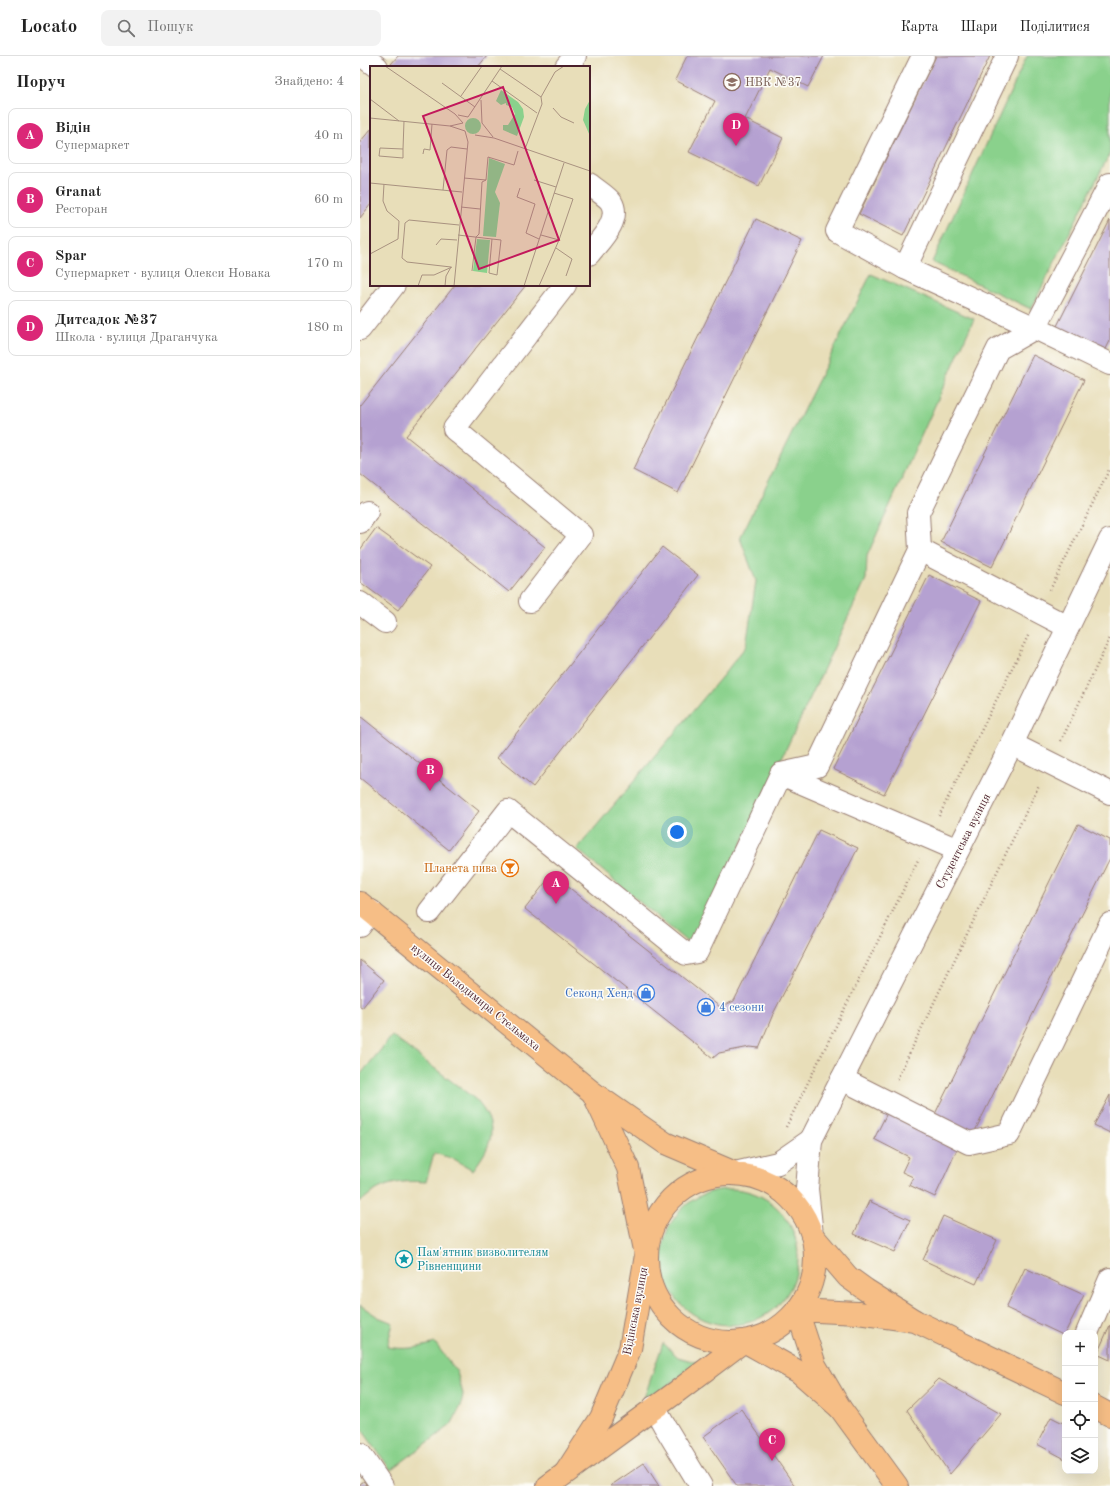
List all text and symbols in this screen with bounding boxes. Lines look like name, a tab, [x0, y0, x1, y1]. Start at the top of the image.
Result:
search box	[101, 10, 381, 46]
icon: search	[115, 17, 137, 39]
text: Locato	[20, 18, 77, 37]
text: Пошук	[147, 20, 194, 35]
text: Карта	[901, 20, 939, 34]
text: Шари	[961, 20, 998, 34]
text: Поділитися	[1020, 20, 1090, 34]
inset map	[370, 66, 590, 286]
school or university icon: НВК №37	[722, 72, 742, 92]
text: Поруч	[16, 74, 65, 91]
text: Знайдено: 4	[275, 75, 344, 88]
place label: НВК №37	[745, 77, 802, 89]
pin: D	[723, 113, 749, 146]
text: Відін	[55, 121, 91, 136]
text: A	[25, 129, 35, 142]
text: 40 m	[314, 129, 343, 142]
text: Супермаркет	[55, 139, 130, 152]
text: Granat	[55, 185, 101, 200]
text: B	[25, 193, 35, 206]
text: 60 m	[314, 193, 343, 206]
text: Ресторан	[55, 203, 108, 216]
text: Spar	[55, 249, 87, 264]
text: C	[26, 257, 34, 270]
text: 170 m	[306, 257, 343, 270]
text: Супермаркет · вулиця Олекси Новака	[55, 267, 270, 280]
text: Дитсадок №37	[55, 313, 157, 328]
text: D	[25, 321, 35, 334]
text: 180 m	[306, 321, 343, 334]
text: Школа · вулиця Драганчука	[55, 331, 218, 344]
pin: B	[417, 758, 443, 791]
street label: Студентська вулиця	[935, 792, 993, 891]
your location	[667, 822, 687, 842]
bar icon: Планета пива	[500, 858, 520, 878]
place label: Планета пива	[424, 863, 497, 875]
pin: A	[543, 871, 569, 904]
street label: вулиця Володимира Стельмаха	[408, 942, 542, 1054]
shop icon: Секонд Хенд	[636, 983, 656, 1003]
place label: Секонд Хенд	[565, 988, 633, 1000]
shop icon: 4 сезони	[696, 997, 716, 1017]
place label: 4 сезони	[719, 1002, 764, 1014]
place label: Пам'ятник визволителям Рівненщини	[417, 1247, 549, 1273]
place icon: Пам'ятник визволителям Рівненщини	[394, 1249, 414, 1269]
street label: Відінська вулиця	[621, 1266, 650, 1356]
map controls	[1062, 1330, 1098, 1474]
button: +	[1062, 1330, 1098, 1366]
button: −	[1062, 1366, 1098, 1402]
button: locate	[1062, 1402, 1098, 1438]
pin: C	[759, 1428, 785, 1461]
button: layers	[1062, 1438, 1098, 1474]

